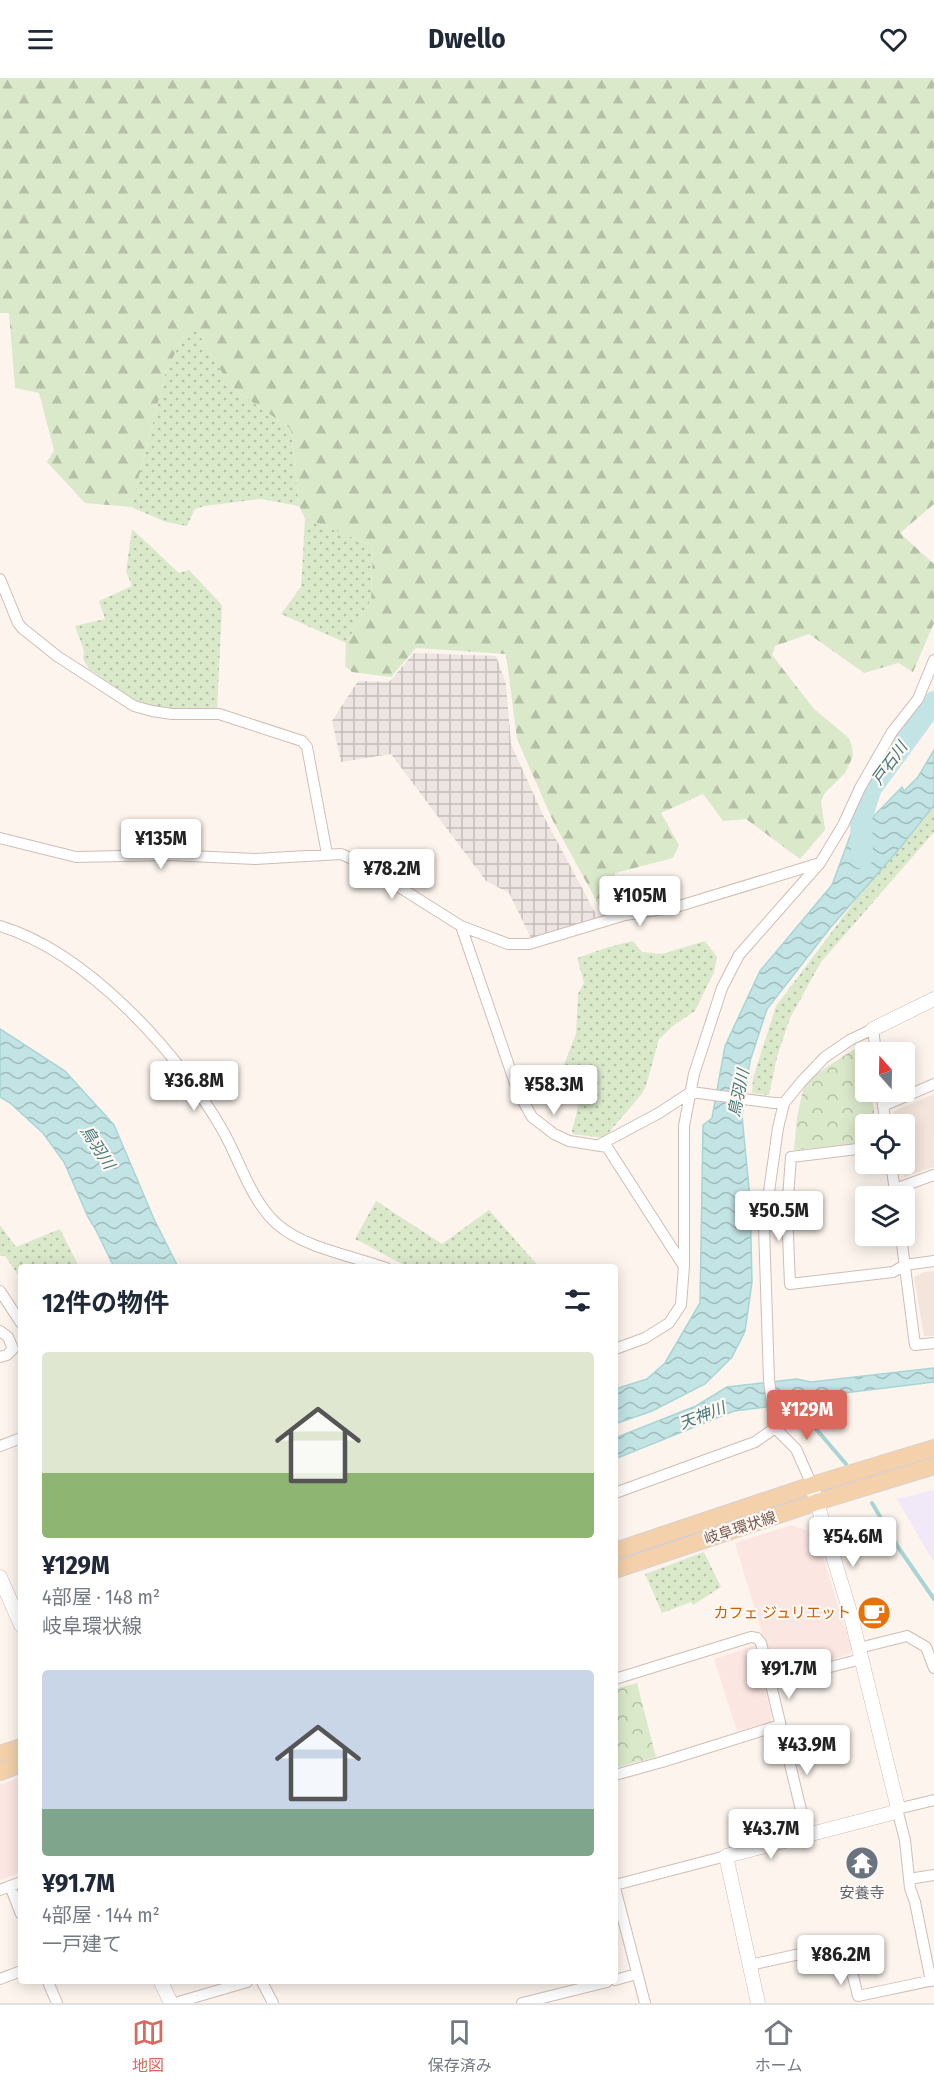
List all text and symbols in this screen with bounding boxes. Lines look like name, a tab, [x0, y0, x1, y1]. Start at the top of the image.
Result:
icon: menu	[24, 23, 57, 56]
text: Dwello	[428, 23, 506, 55]
icon: heart	[877, 23, 910, 56]
water label: 戸石川	[868, 737, 912, 788]
pin: ¥135M	[119, 819, 203, 870]
text: ¥135M	[135, 826, 187, 850]
pin: ¥78.2M	[343, 849, 441, 900]
text: ¥78.2M	[363, 856, 421, 880]
pin: ¥105M	[598, 876, 682, 927]
text: ¥105M	[613, 883, 667, 907]
north arrow	[855, 1042, 915, 1102]
map controls	[855, 1042, 915, 1246]
pin: ¥36.8M	[145, 1061, 243, 1112]
pin: ¥58.3M	[505, 1065, 603, 1116]
water label: 鳥羽川	[724, 1066, 753, 1119]
text: ¥36.8M	[164, 1068, 224, 1092]
text: ¥58.3M	[524, 1072, 584, 1096]
button: locate	[855, 1114, 915, 1174]
water label: 鳥羽川	[77, 1122, 120, 1174]
button: layers	[855, 1186, 915, 1246]
pin: ¥50.5M	[730, 1191, 828, 1242]
text: ¥50.5M	[749, 1198, 809, 1222]
icon: filters	[561, 1284, 594, 1317]
text: 12件の物件	[42, 1288, 169, 1319]
pin: ¥129M	[765, 1390, 849, 1441]
icon: home	[264, 1391, 372, 1499]
water label: 天神川	[676, 1397, 730, 1433]
text: ¥129M	[781, 1397, 833, 1421]
street label: 岐阜環状線	[702, 1508, 778, 1548]
pin: ¥54.6M	[804, 1517, 902, 1568]
text: ¥54.6M	[823, 1524, 883, 1548]
text: ¥129M	[42, 1550, 110, 1581]
text: 4部屋 · 148 m²	[42, 1585, 160, 1609]
cafe icon: カフェ ジュリエット	[856, 1595, 892, 1631]
place label: カフェ ジュリエット	[714, 1604, 851, 1622]
text: 岐阜環状線	[42, 1614, 142, 1638]
pin: ¥91.7M	[740, 1649, 838, 1700]
text: ¥91.7M	[761, 1656, 817, 1680]
icon: home	[264, 1709, 372, 1817]
pin: ¥43.9M	[758, 1725, 856, 1776]
text: ¥43.9M	[778, 1732, 836, 1756]
pin: ¥43.7M	[722, 1809, 820, 1860]
text: ¥43.7M	[743, 1816, 799, 1840]
temple icon: 安養寺	[844, 1845, 880, 1881]
text: ¥91.7M	[42, 1868, 115, 1899]
place label: 安養寺	[839, 1884, 885, 1902]
text: 4部屋 · 144 m²	[42, 1903, 160, 1927]
text: 一戸建て	[42, 1932, 122, 1956]
pin: ¥86.2M	[792, 1935, 890, 1986]
text: ¥86.2M	[811, 1942, 871, 1966]
tab: 地図	[132, 2016, 165, 2076]
tab: 保存済み	[428, 2016, 492, 2076]
tab: ホーム	[755, 2016, 802, 2076]

